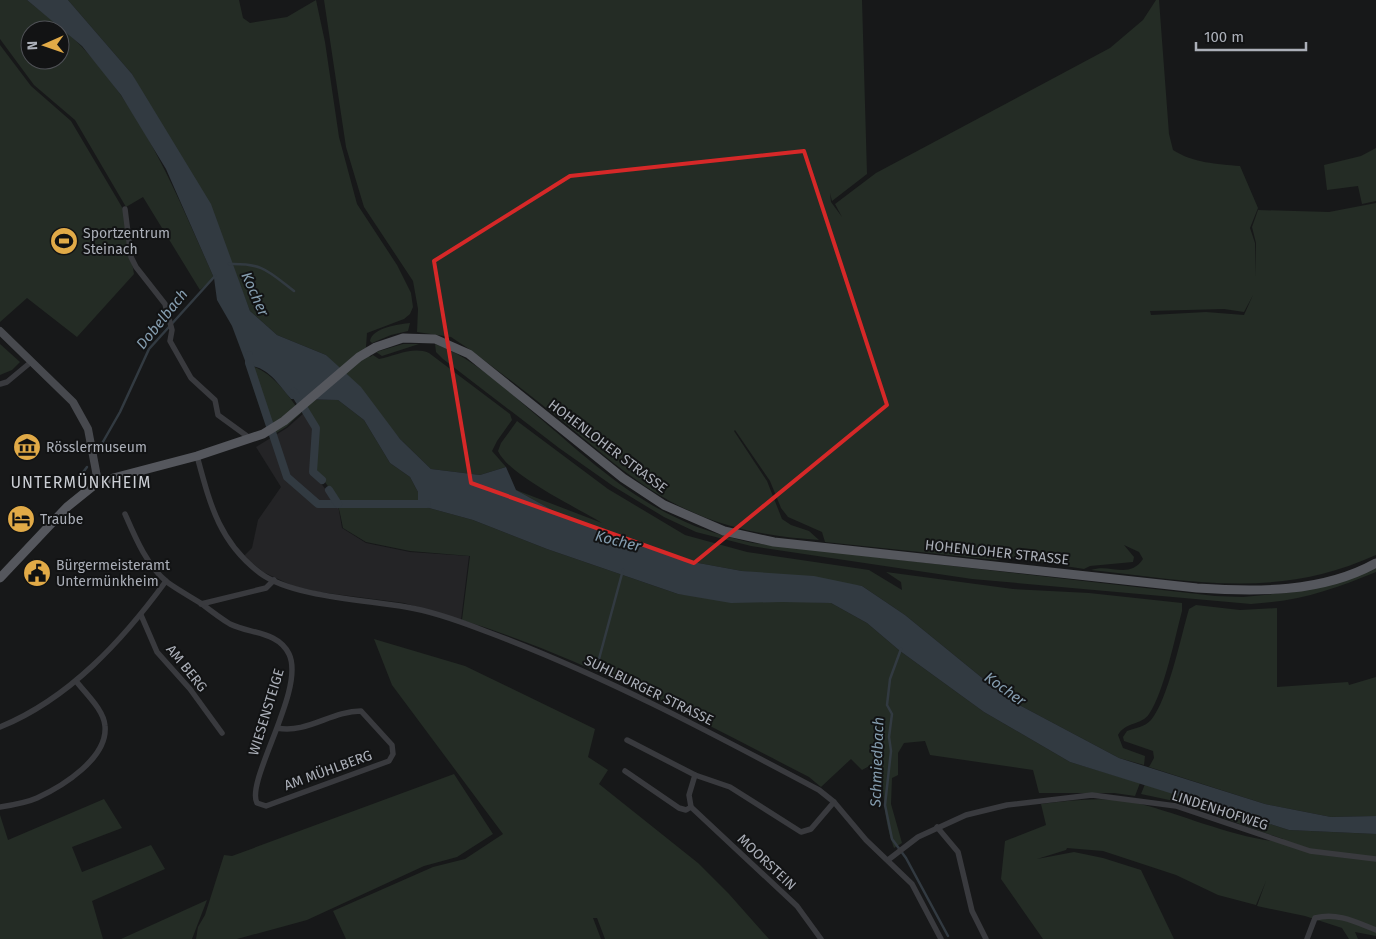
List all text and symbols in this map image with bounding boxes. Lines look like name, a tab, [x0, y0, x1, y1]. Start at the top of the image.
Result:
north arrow	[20, 20, 70, 70]
scale bar	[1196, 20, 1306, 52]
text: 100 m	[1204, 28, 1244, 46]
text: N	[24, 40, 41, 50]
place label: Sportzentrum Steinach	[83, 225, 170, 258]
sports icon: Sportzentrum Steinach	[49, 226, 79, 256]
water label: Kocher	[237, 269, 273, 320]
water label: Dobelbach	[132, 285, 192, 353]
street label: HOHENLOHER STRASSE	[545, 396, 671, 497]
museum icon: Rösslermuseum	[12, 432, 42, 462]
place label: Rösslermuseum	[46, 439, 147, 456]
district label: UNTERMÜNKHEIM	[10, 473, 152, 492]
hotel icon: Traube	[6, 504, 36, 534]
place label: Traube	[40, 511, 83, 528]
water label: Kocher	[593, 527, 644, 556]
street label: HOHENLOHER STRASSE	[924, 536, 1070, 569]
place label: Bürgermeisteramt Untermünkheim	[56, 557, 171, 590]
public building icon: Bürgermeisteramt Untermünkheim	[22, 558, 52, 588]
street label: AM BERG	[162, 641, 211, 695]
street label: SUHLBURGER STRASSE	[581, 652, 716, 729]
street label: WIESENSTEIGE	[245, 667, 288, 758]
water label: Kocher	[981, 668, 1030, 711]
water label: Schmiedbach	[866, 717, 888, 808]
street label: AM MÜHLBERG	[281, 746, 375, 794]
street label: LINDENHOFWEG	[1169, 787, 1270, 834]
street label: MOORSTEIN	[734, 831, 800, 894]

